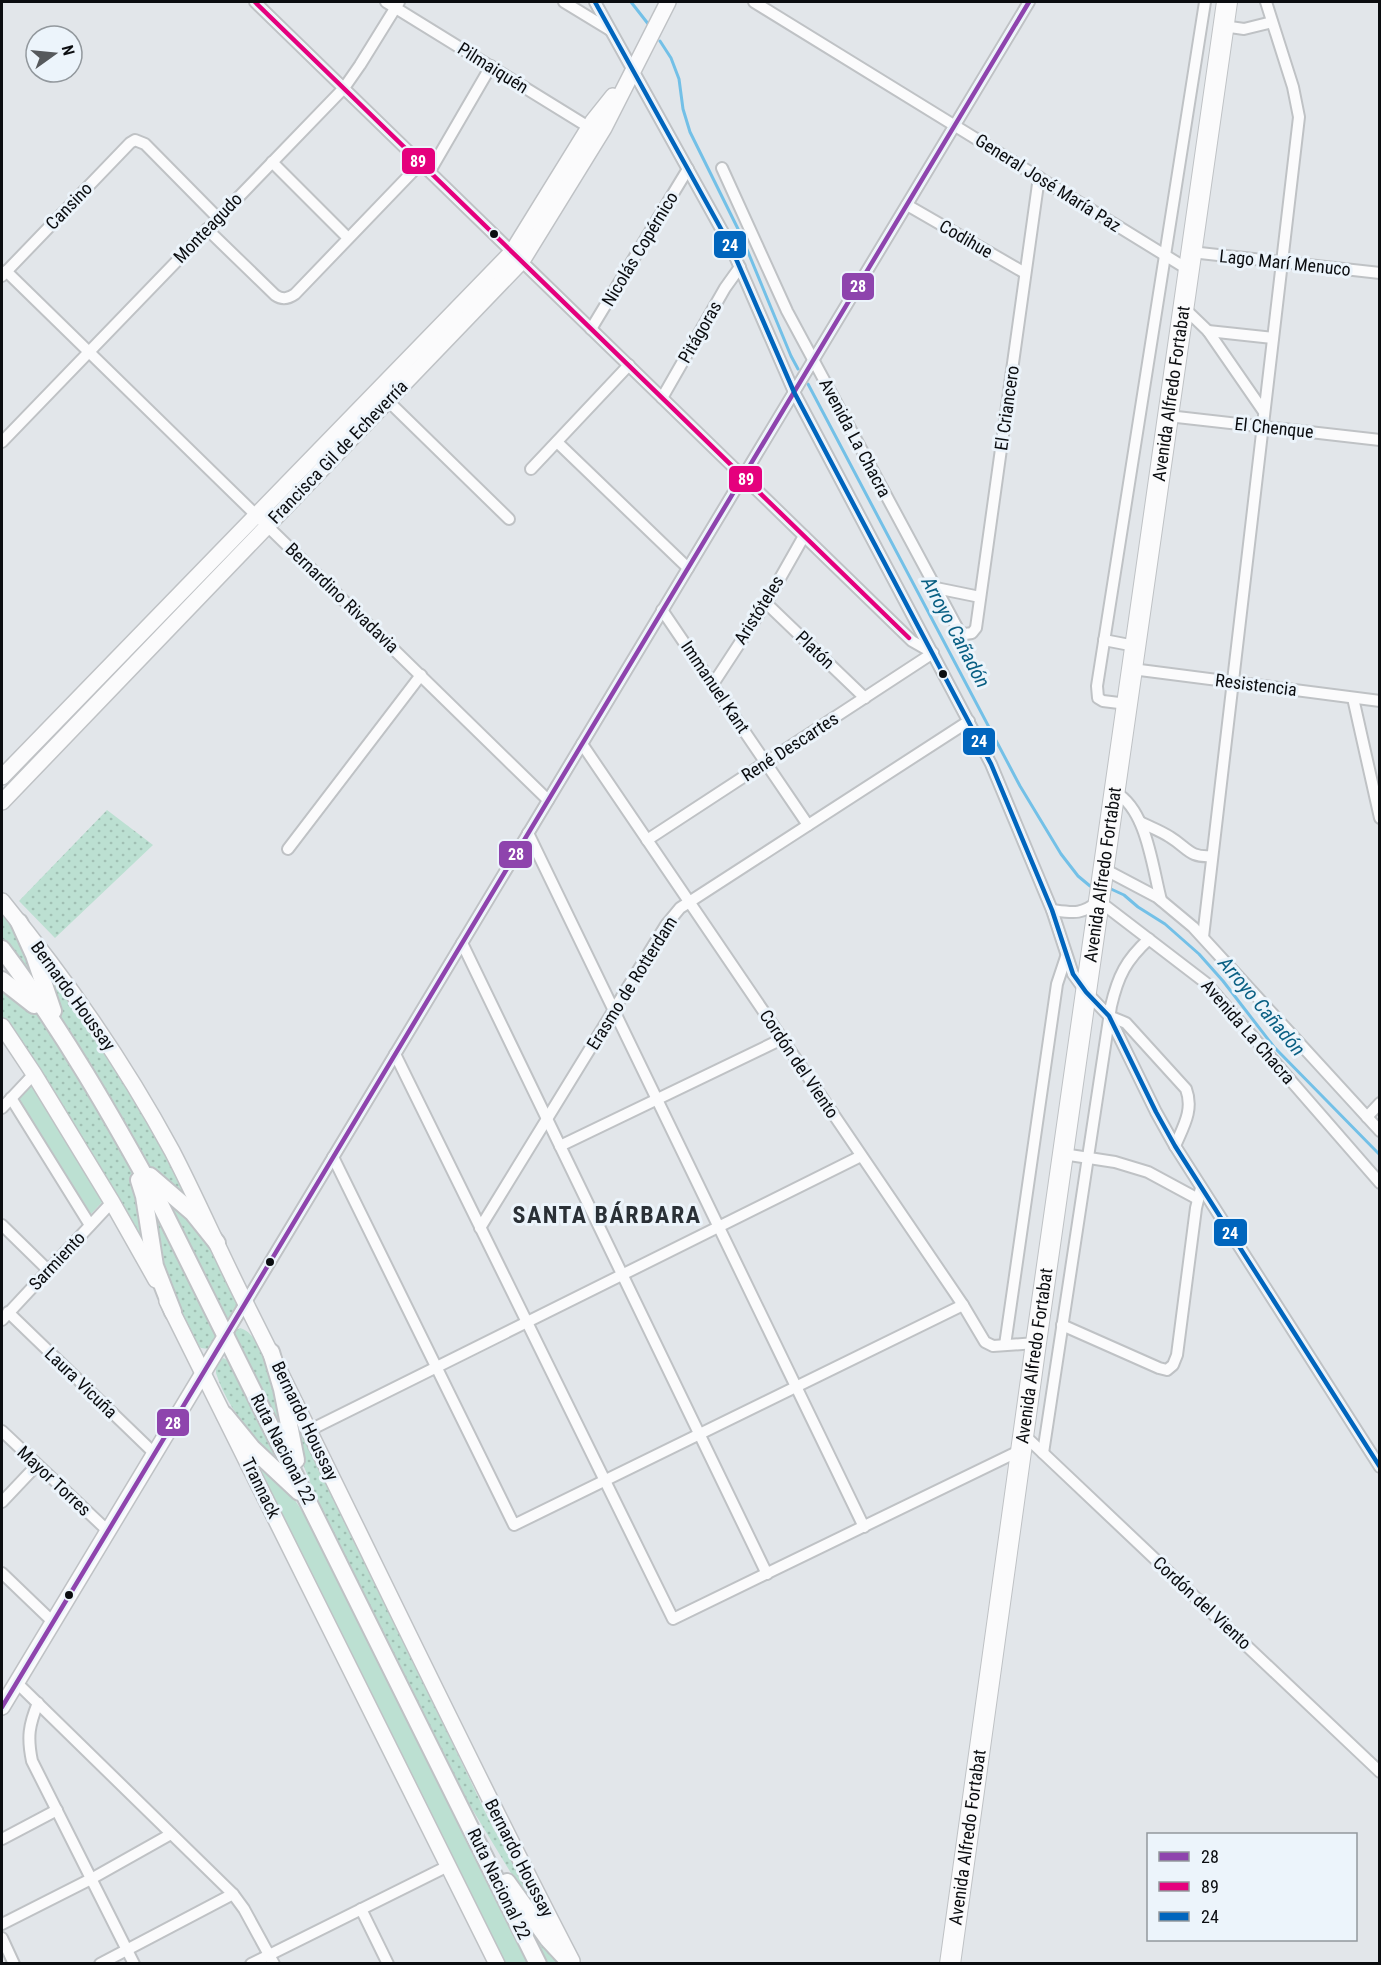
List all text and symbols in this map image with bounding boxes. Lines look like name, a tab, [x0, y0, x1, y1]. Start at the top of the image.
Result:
north arrow	[24, 24, 84, 84]
street label: Pilmaiquén	[454, 38, 533, 98]
text: N	[58, 43, 78, 57]
street label: General José María Paz	[972, 129, 1125, 236]
line badge: 89	[401, 147, 436, 175]
text: 89	[410, 152, 426, 171]
street label: Cansino	[41, 178, 96, 234]
street label: Monteagudo	[169, 188, 246, 267]
street label: Nicolás Copérnico	[597, 188, 682, 310]
street label: Codihue	[936, 215, 997, 262]
unlabelled marker	[488, 228, 500, 240]
line badge: 24	[713, 230, 747, 259]
text: 24	[722, 236, 738, 255]
street label: Lago Marí Menuco	[1218, 245, 1352, 280]
line badge: 28	[841, 272, 875, 301]
text: 28	[850, 277, 866, 296]
street label: Pitágoras	[673, 297, 726, 366]
street label: Avenida Alfredo Fortabat	[1148, 304, 1194, 483]
street label: El Criancero	[990, 364, 1023, 452]
street label: Avenida La Chacra	[815, 375, 896, 501]
street label: Francisca Gil de Echeverría	[264, 376, 412, 528]
street label: El Chenque	[1233, 413, 1315, 442]
line badge: 89	[728, 465, 763, 493]
text: 89	[738, 470, 754, 489]
street label: Bernardino Rivadavia	[281, 538, 403, 657]
water label: Arroyo Cañadón	[916, 571, 995, 692]
street label: Aristóteles	[729, 572, 788, 648]
street label: Platón	[792, 626, 839, 673]
street label: Immanuel Kant	[677, 637, 754, 737]
unlabelled marker	[937, 668, 949, 680]
street label: Resistencia	[1214, 669, 1298, 700]
street label: René Descartes	[737, 708, 842, 786]
line badge: 24	[962, 727, 996, 756]
text: 24	[971, 732, 987, 751]
street label: Avenida Alfredo Fortabat	[1079, 786, 1125, 964]
line badge: 28	[498, 840, 533, 869]
text: 28	[508, 845, 524, 864]
street label: Erasmo de Rotterdam	[582, 912, 681, 1053]
street label: Bernardo Houssay	[27, 937, 120, 1055]
water label: Arroyo Cañadón	[1213, 951, 1311, 1061]
street label: Avenida La Chacra	[1197, 975, 1299, 1088]
street label: Cordón del Viento	[755, 1005, 844, 1122]
district label: SANTA BÁRBARA	[512, 1201, 702, 1229]
line badge: 24	[1213, 1218, 1248, 1247]
text: 24	[1222, 1224, 1238, 1243]
street label: Sarmiento	[24, 1227, 89, 1294]
unlabelled marker	[264, 1256, 276, 1268]
street label: Avenida Alfredo Fortabat	[1011, 1267, 1057, 1445]
street label: Laura Vicuña	[41, 1343, 122, 1422]
street label: Bernardo Houssay	[268, 1358, 344, 1484]
street label: Ruta Nacional 22	[247, 1390, 320, 1508]
line badge: 28	[156, 1408, 190, 1437]
text: 28	[165, 1414, 181, 1433]
street label: Mayor Torres	[13, 1441, 95, 1520]
street label: Trannack	[238, 1454, 285, 1522]
street label: Cordón del Viento	[1149, 1552, 1256, 1653]
unlabelled marker	[63, 1589, 75, 1601]
street label: Avenida Alfredo Fortabat	[945, 1748, 990, 1926]
street label: Bernardo Houssay	[481, 1795, 558, 1921]
street label: Ruta Nacional 22	[463, 1825, 535, 1943]
legend	[1147, 1833, 1357, 1941]
text: 28	[1201, 1846, 1219, 1867]
text: 89	[1201, 1876, 1219, 1897]
text: 24	[1201, 1906, 1219, 1927]

